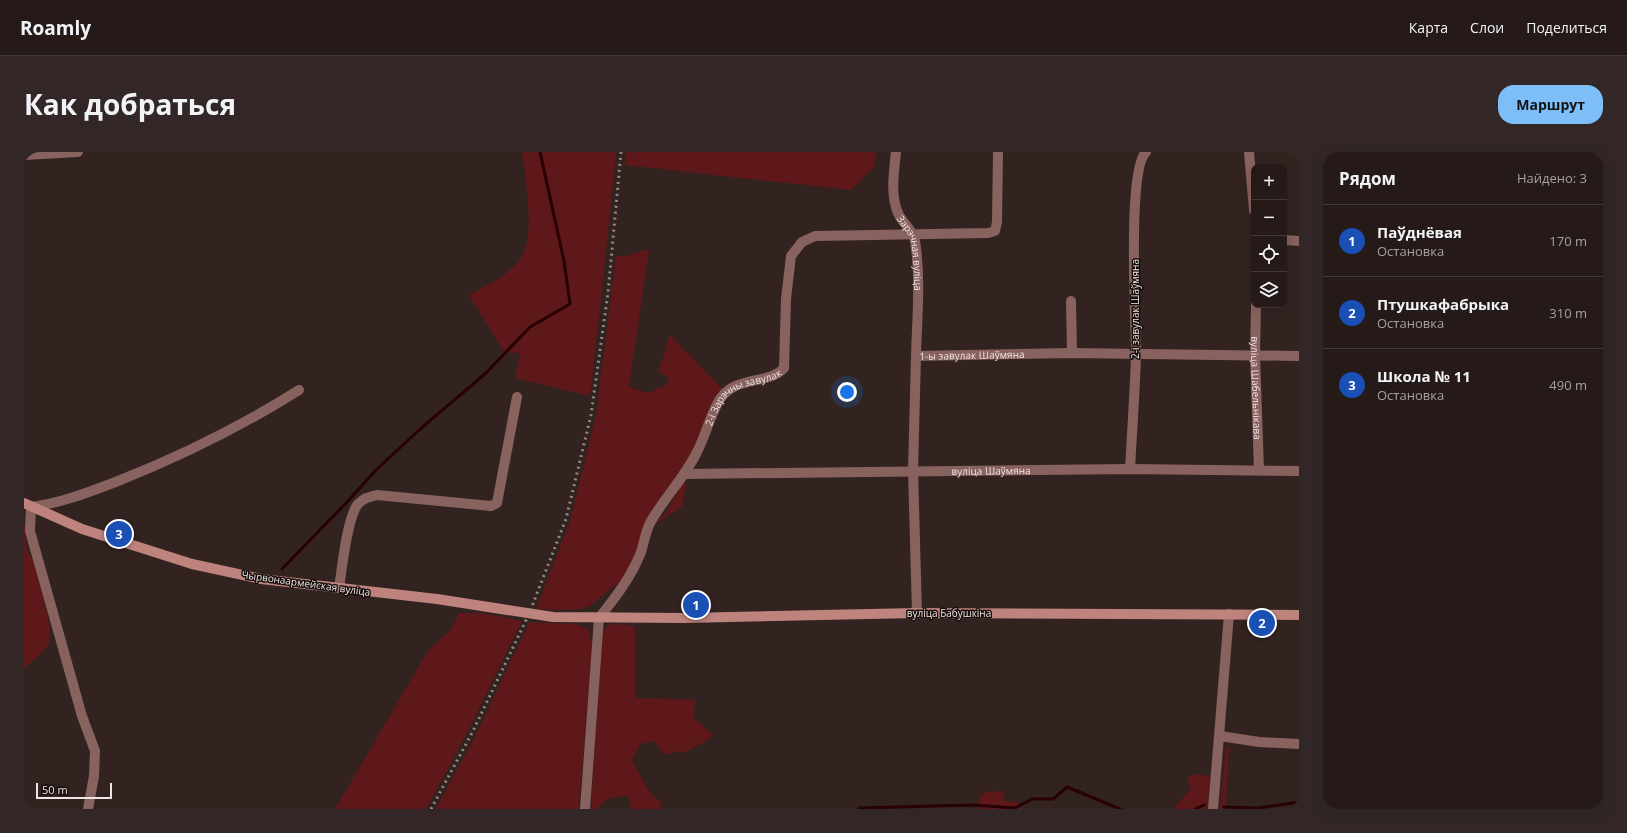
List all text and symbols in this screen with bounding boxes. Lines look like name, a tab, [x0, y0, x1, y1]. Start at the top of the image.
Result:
text: Roamly	[20, 15, 91, 41]
text: Карта	[1409, 18, 1448, 37]
text: Слои	[1470, 18, 1504, 37]
text: Поделиться	[1526, 18, 1607, 37]
text: Как добраться	[24, 85, 236, 123]
button: Маршрут	[1498, 85, 1603, 124]
map controls	[1251, 164, 1287, 308]
button: +	[1251, 164, 1287, 200]
text: Рядом	[1339, 167, 1396, 190]
text: Найдено: 3	[1517, 169, 1587, 187]
button: −	[1251, 200, 1287, 236]
street label: Зарэчная вуліца	[894, 212, 925, 291]
text: Паўднёвая	[1377, 222, 1462, 242]
text: 1	[1348, 232, 1356, 250]
text: 170 m	[1549, 232, 1587, 250]
button: locate	[1251, 236, 1287, 272]
text: Остановка	[1377, 242, 1444, 260]
street label: 2-і завулак Шаўмяна	[1128, 259, 1142, 359]
button: layers	[1251, 272, 1287, 308]
text: Птушкафабрыка	[1377, 294, 1509, 314]
text: 2	[1348, 304, 1356, 322]
text: 310 m	[1549, 304, 1587, 322]
text: Остановка	[1377, 314, 1444, 332]
street label: вуліца Шабельнікава	[1248, 336, 1265, 440]
street label: 1-ы завулак Шаўмяна	[919, 347, 1025, 363]
street label: 2-і Зарэчны завулак	[701, 365, 785, 428]
text: Школа № 11	[1377, 366, 1471, 386]
text: 3	[1348, 376, 1356, 394]
text: 490 m	[1549, 376, 1587, 394]
your location	[837, 382, 857, 402]
text: Остановка	[1377, 386, 1444, 404]
street label: вуліца Шаўмяна	[951, 463, 1031, 478]
pin: 3	[106, 519, 132, 549]
street label: Чырвонаармейская вуліца	[241, 567, 371, 599]
pin: 1	[683, 590, 709, 620]
street label: вуліца Бабушкіна	[907, 606, 991, 620]
pin: 2	[1249, 608, 1275, 638]
scale bar	[36, 781, 112, 800]
text: 50 m	[42, 782, 68, 797]

